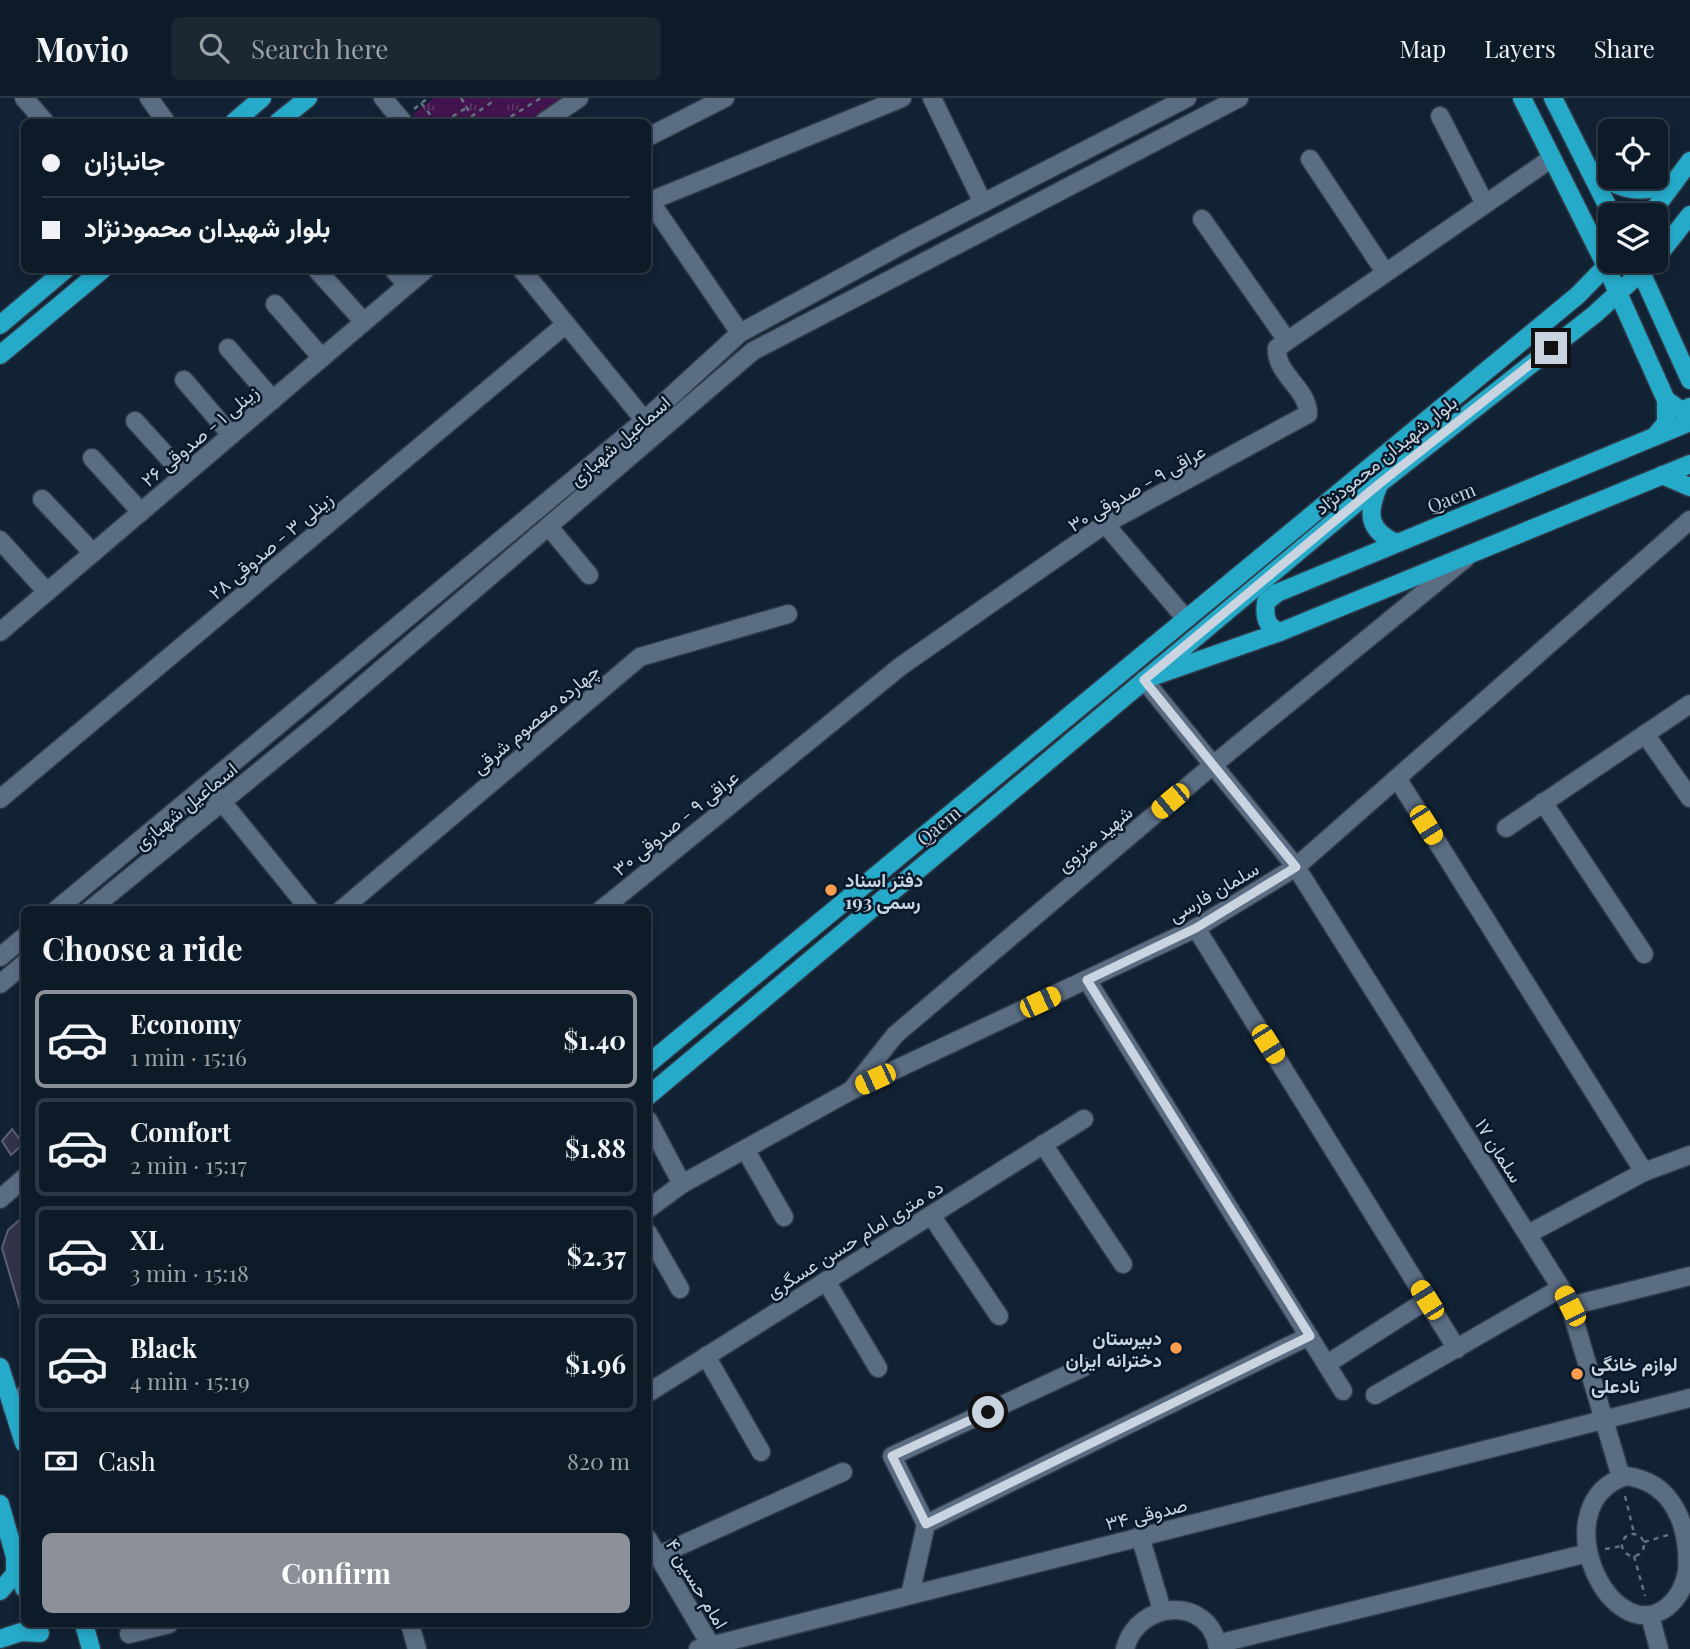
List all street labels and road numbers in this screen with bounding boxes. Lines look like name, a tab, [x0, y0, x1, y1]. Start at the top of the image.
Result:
street label: زینلی ۱ - صدوقی ۲۶	[135, 378, 263, 492]
street label: بلوار شهیدان محمودنژاد	[1308, 388, 1462, 520]
street label: اسماعیل شهبازی	[563, 389, 675, 491]
street label: عراقی ۹ - صدوقی ۳۰	[1062, 437, 1210, 537]
street label: Qaem	[1423, 476, 1479, 518]
street label: زینلی ۳ - صدوقی ۲۸	[202, 485, 338, 605]
street label: چهارده معصوم شرقی	[466, 657, 605, 781]
street label: اسماعیل شهبازی	[128, 755, 242, 855]
street label: عراقی ۹ - صدوقی ۳۰	[607, 763, 743, 881]
street label: Qaem	[910, 799, 966, 851]
street label: شهید منزوی	[1051, 799, 1137, 877]
street label: سلمان فارسی	[1163, 855, 1263, 927]
street label: سلمان ۱۷	[1470, 1113, 1530, 1187]
street label: ده متری امام حسن عسگری	[761, 1173, 948, 1304]
street label: صدوقی ۳۴	[1102, 1490, 1190, 1536]
street label: امام حسین ۴	[660, 1533, 735, 1634]

